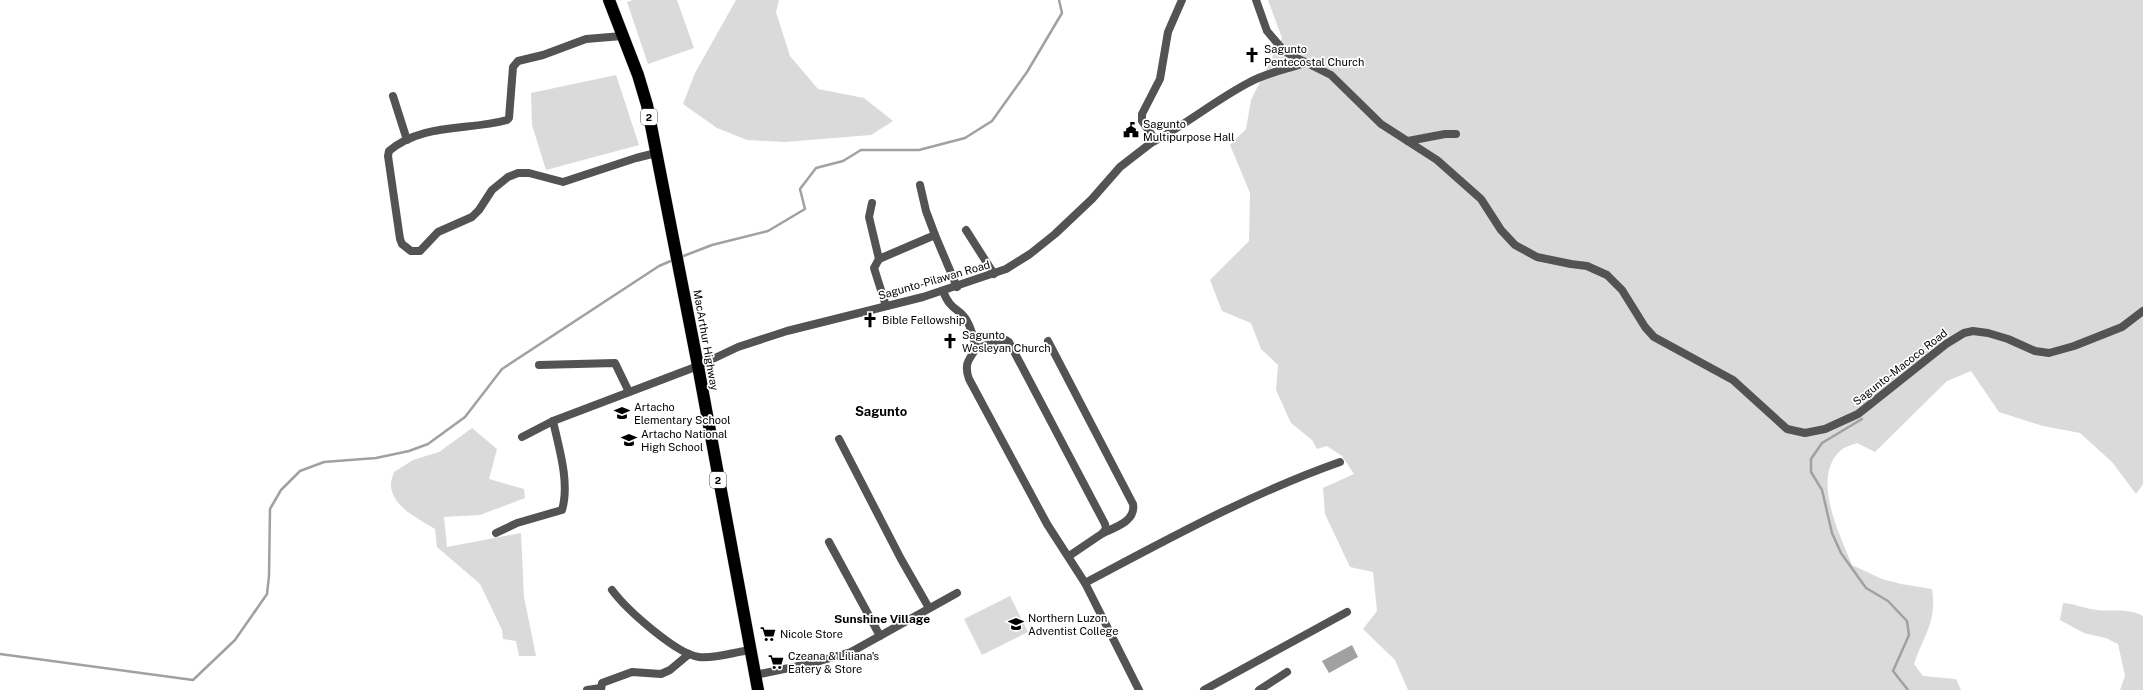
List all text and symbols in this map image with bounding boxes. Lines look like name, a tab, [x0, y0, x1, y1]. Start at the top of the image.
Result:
place label: Sagunto Pentecostal Church	[1264, 43, 1364, 68]
church icon: Sagunto Pentecostal Church	[1243, 46, 1261, 64]
road number: 2	[641, 109, 657, 125]
place label: Sagunto Multipurpose Hall	[1143, 118, 1235, 143]
public building icon: Sagunto Multipurpose Hall	[1122, 121, 1140, 139]
street label: Sagunto-Pilawan Road	[877, 258, 991, 302]
street label: MacArthur Highway	[691, 289, 721, 391]
church icon: Bible Fellowship	[861, 311, 879, 329]
place label: Bible Fellowship	[882, 314, 966, 326]
street label: Sagunto-Macoco Road	[1851, 327, 1949, 407]
place label: Sagunto Wesleyan Church	[962, 329, 1051, 354]
church icon: Sagunto Wesleyan Church	[941, 332, 959, 350]
place label: Artacho Elementary School	[634, 401, 731, 426]
school or university icon: Artacho Elementary School	[613, 404, 631, 422]
district label: Sagunto	[855, 404, 907, 419]
place label: Artacho National High School	[641, 428, 727, 453]
school or university icon: Artacho National High School	[620, 431, 638, 449]
road number: 2	[710, 472, 726, 488]
district label: Sunshine Village	[834, 612, 930, 626]
place label: Northern Luzon Adventist College	[1028, 612, 1119, 637]
school or university icon: Northern Luzon Adventist College	[1007, 615, 1025, 633]
supermarket icon: Nicole Store	[759, 625, 777, 643]
place label: Nicole Store	[780, 628, 843, 640]
place label: Czeana & Liliana's Eatery & Store	[788, 650, 880, 675]
supermarket icon: Czeana & Liliana's Eatery & Store	[767, 653, 785, 671]

